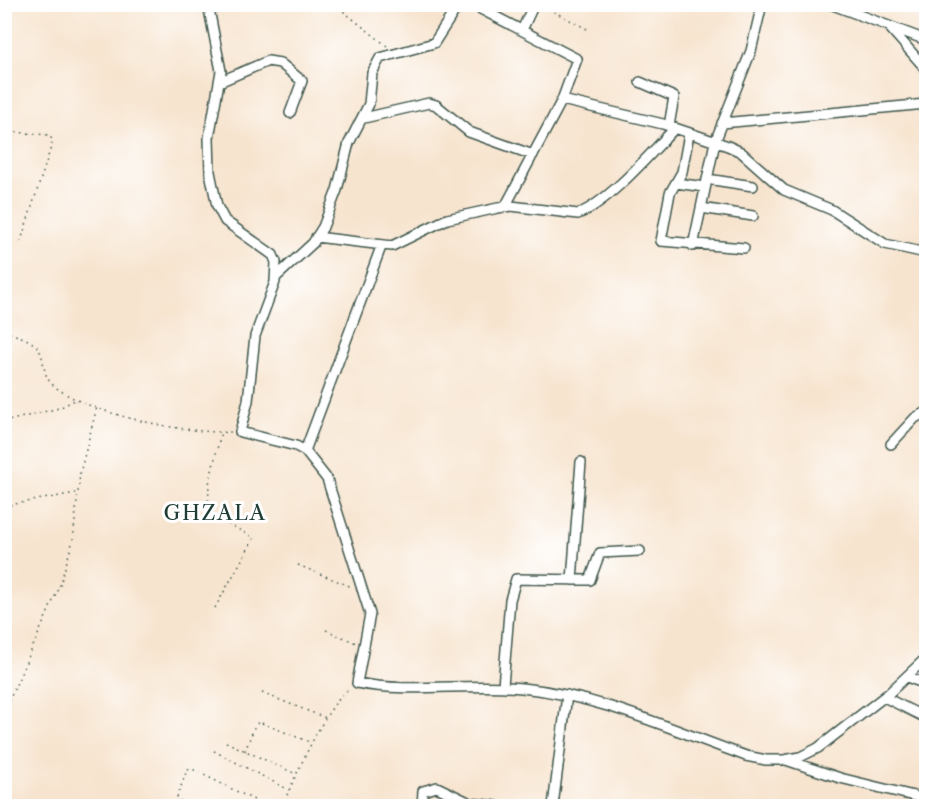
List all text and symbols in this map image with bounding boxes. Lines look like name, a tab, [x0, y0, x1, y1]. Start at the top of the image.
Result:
district label: GHZALA	[164, 500, 266, 525]

